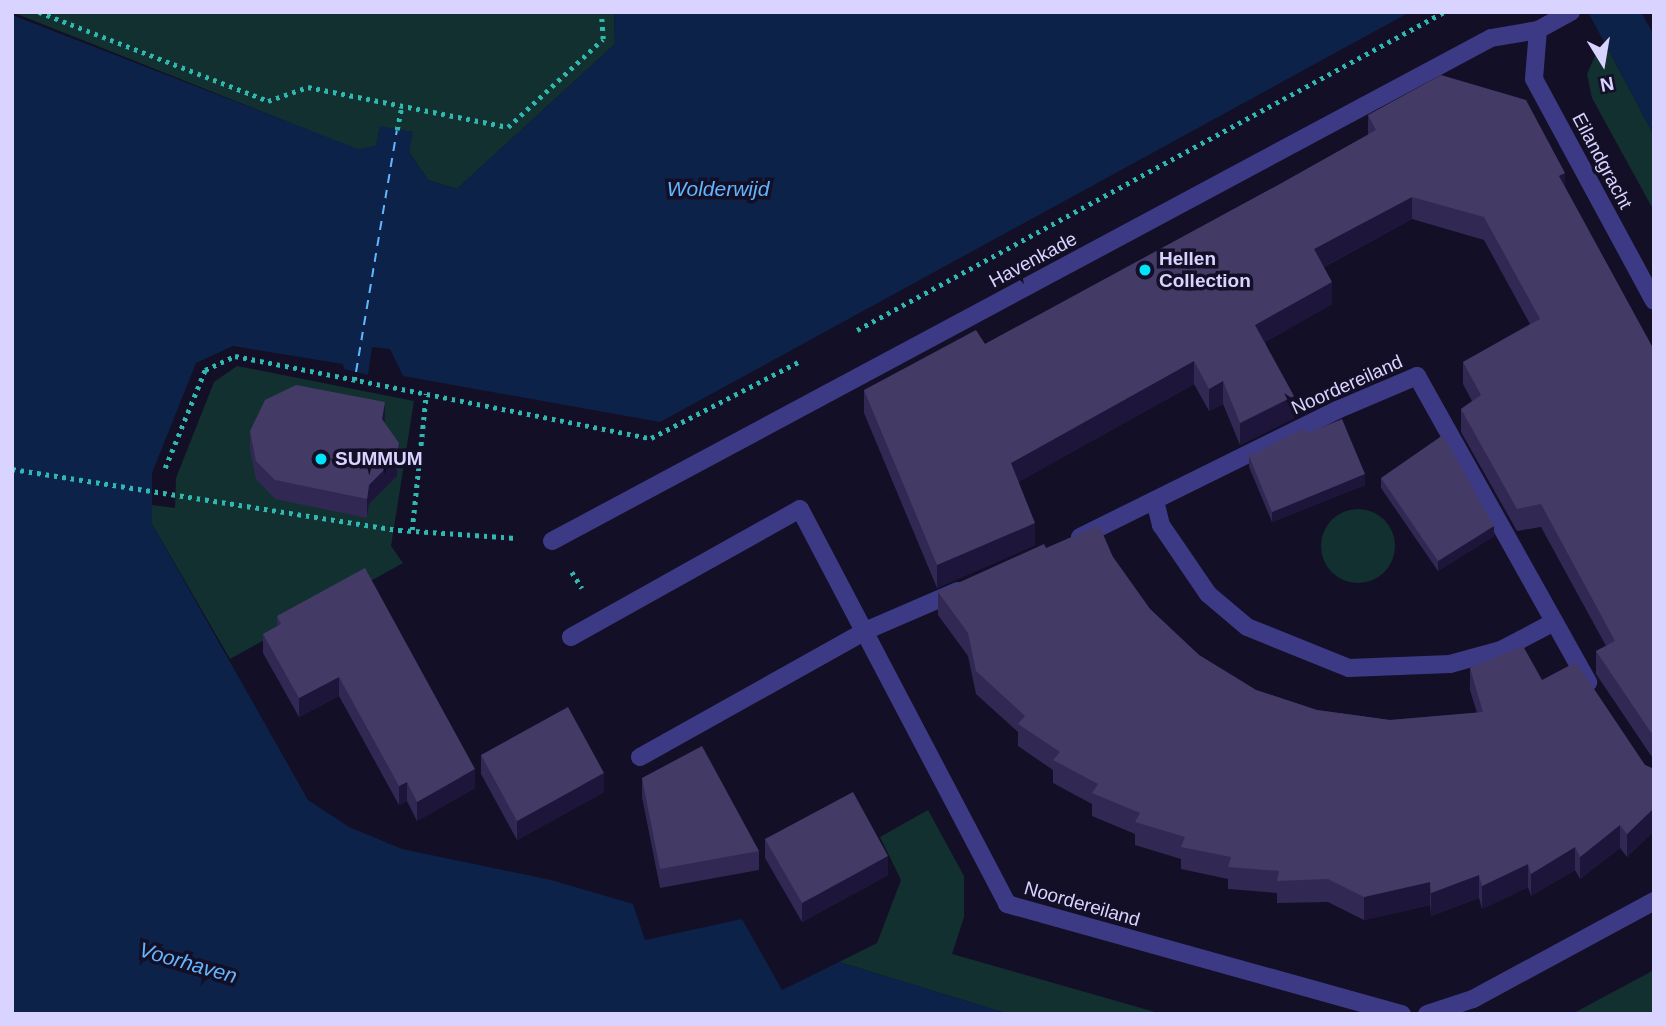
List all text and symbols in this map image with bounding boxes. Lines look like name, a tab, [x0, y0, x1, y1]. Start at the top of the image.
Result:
north arrow	[1568, 28, 1638, 98]
text: N	[1598, 72, 1616, 96]
street label: Eilandgracht	[1567, 109, 1637, 213]
water label: Wolderwijd	[667, 176, 769, 202]
street label: Havenkade	[985, 227, 1081, 293]
place label: Hellen Collection	[1159, 248, 1251, 292]
marker: Hellen Collection	[1137, 262, 1153, 278]
street label: Noordereiland	[1288, 350, 1406, 420]
place label: SUMMUM	[335, 448, 423, 470]
marker: SUMMUM	[313, 451, 329, 467]
street label: Noordereiland	[1021, 877, 1143, 931]
water label: Voorhaven	[136, 937, 240, 989]

